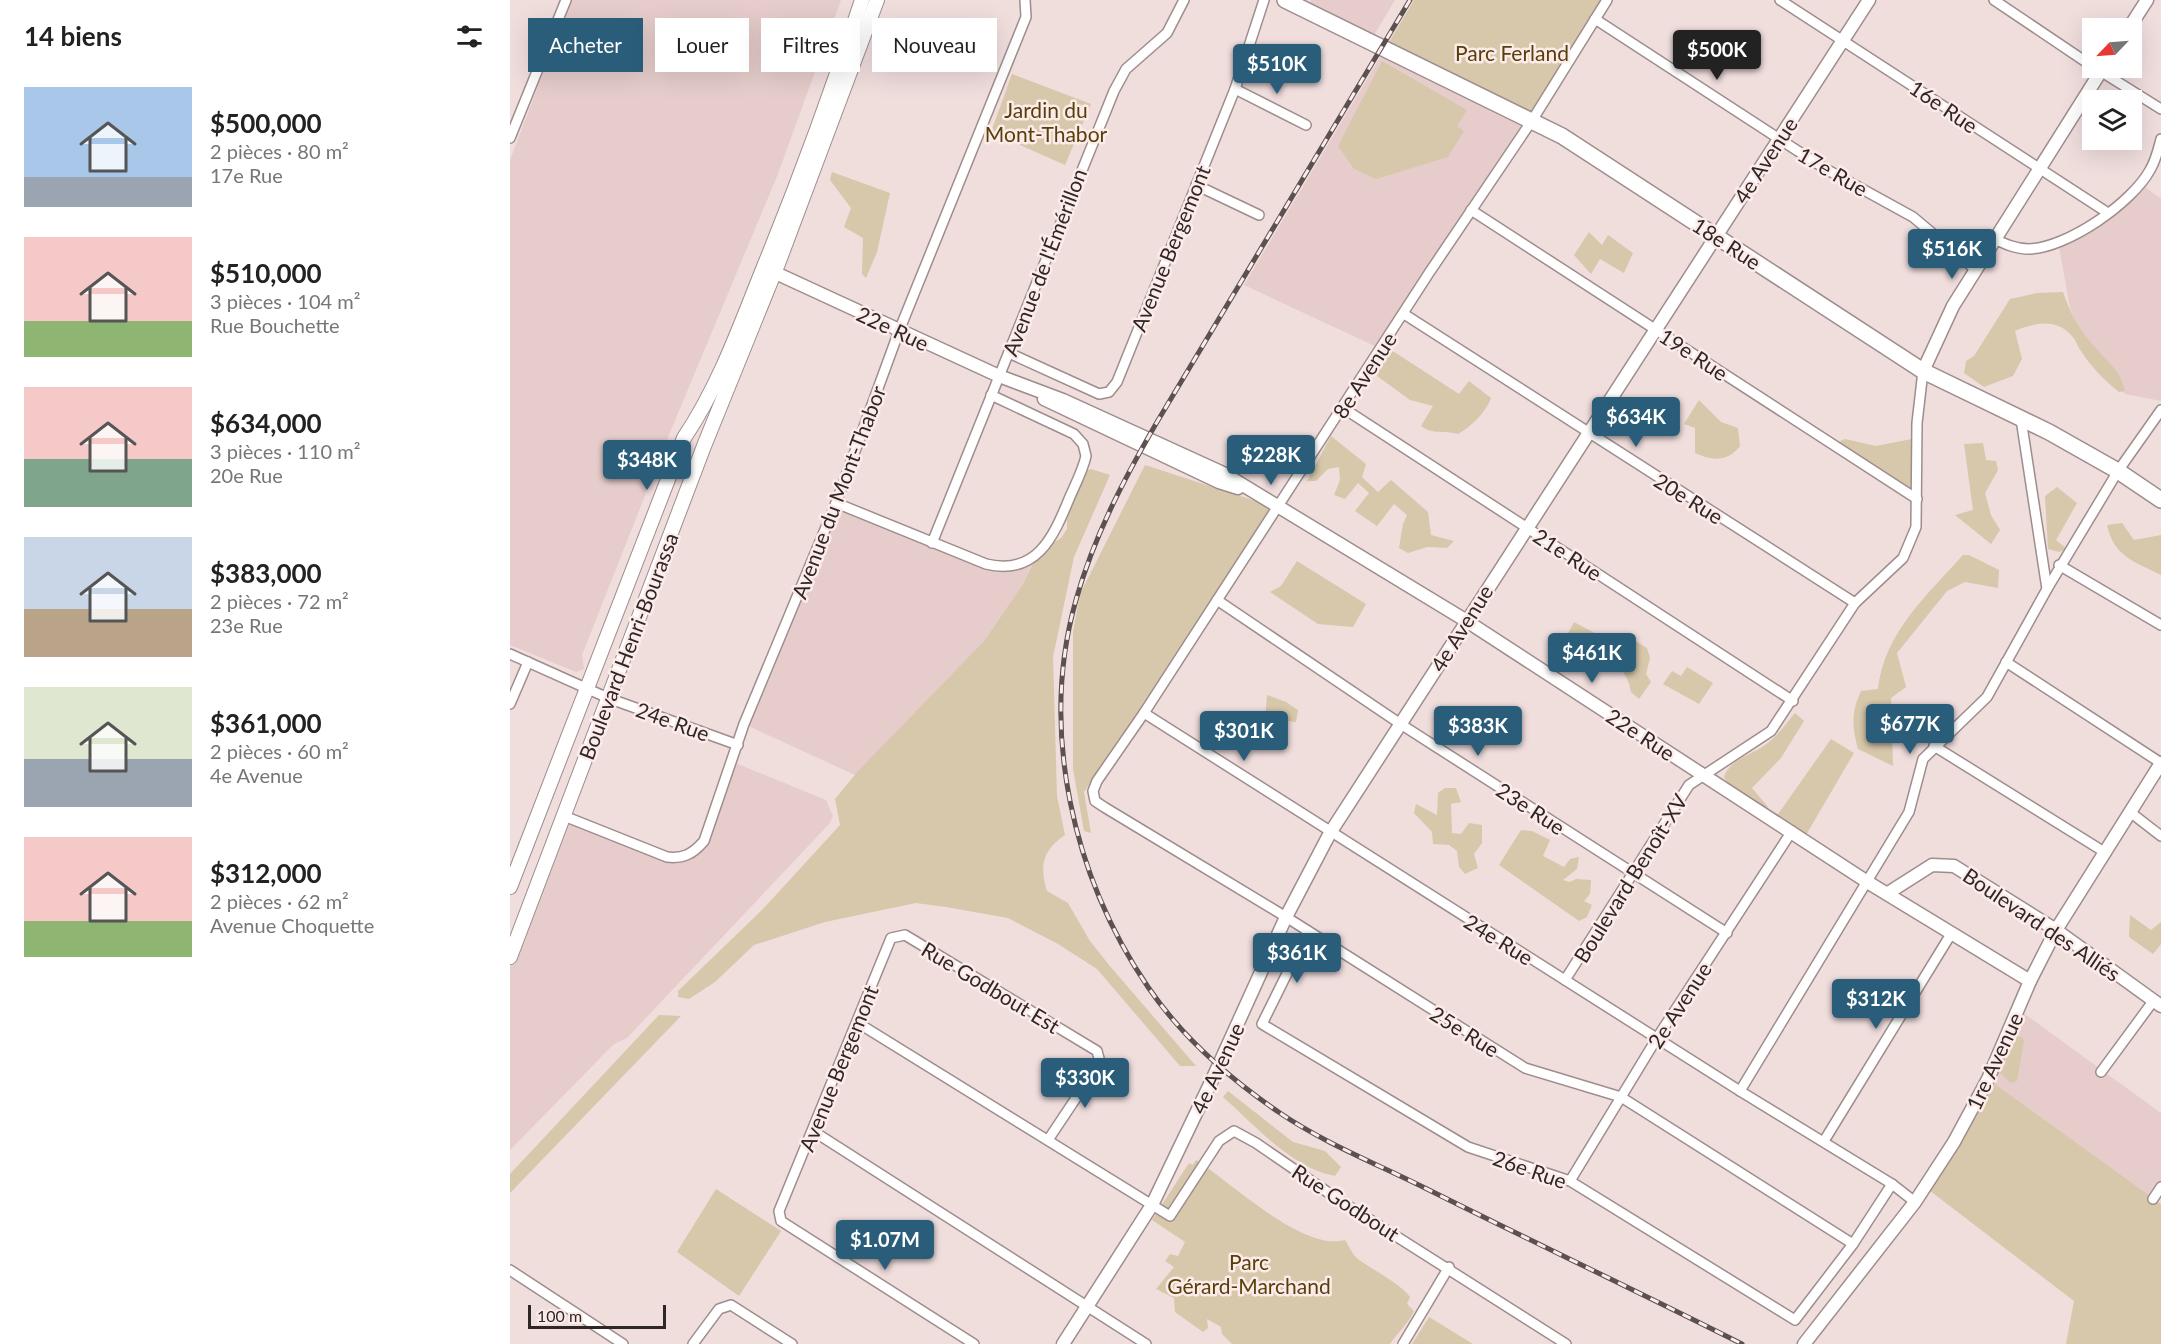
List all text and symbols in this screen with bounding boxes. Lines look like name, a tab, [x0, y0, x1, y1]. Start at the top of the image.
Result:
chip: Acheter	[528, 18, 643, 72]
chip: Louer	[655, 18, 749, 72]
chip: Filtres	[761, 18, 860, 72]
chip: Nouveau	[872, 18, 997, 72]
north arrow	[2082, 18, 2142, 78]
map controls	[2082, 18, 2142, 150]
text: 14 biens	[24, 20, 122, 52]
icon: filters	[453, 20, 486, 53]
pin: $500K	[1675, 30, 1759, 81]
text: $500K	[1687, 37, 1747, 61]
park label: Parc Ferland	[1455, 40, 1569, 65]
pin: $510K	[1235, 44, 1319, 95]
text: $510K	[1247, 51, 1307, 75]
street label: 16e Rue	[1905, 74, 1983, 138]
button: layers	[2082, 90, 2142, 150]
park label: Jardin du Mont-Thabor	[985, 97, 1108, 146]
text: $500,000	[210, 107, 322, 139]
icon: home	[72, 111, 144, 183]
street label: 4e Avenue	[1728, 112, 1802, 208]
text: 2 pièces · 80 m²	[210, 139, 349, 163]
street label: 17e Rue	[1794, 141, 1872, 201]
street label: Avenue Bergemont	[1125, 161, 1215, 335]
text: 17e Rue	[210, 163, 283, 187]
street label: Avenue de l'Émérillon	[997, 165, 1091, 359]
street label: 18e Rue	[1688, 212, 1766, 274]
pin: $516K	[1910, 229, 1994, 280]
text: $516K	[1922, 236, 1982, 260]
text: $510,000	[210, 257, 322, 289]
icon: home	[72, 261, 144, 333]
text: 3 pièces · 104 m²	[210, 289, 360, 313]
street label: 22e Rue	[853, 301, 933, 355]
text: Rue Bouchette	[210, 313, 340, 337]
street label: 19e Rue	[1655, 323, 1733, 385]
street label: 8e Avenue	[1327, 327, 1401, 423]
street label: Avenue du Mont-Thabor	[786, 382, 890, 602]
pin: $634K	[1594, 397, 1678, 448]
text: $634K	[1606, 404, 1666, 428]
text: $634,000	[210, 407, 322, 439]
icon: home	[72, 411, 144, 483]
pin: $228K	[1229, 435, 1313, 486]
text: 3 pièces · 110 m²	[210, 439, 360, 463]
pin: $348K	[605, 440, 689, 491]
text: $228K	[1241, 442, 1301, 466]
text: $348K	[617, 447, 677, 471]
text: 20e Rue	[210, 463, 283, 487]
street label: 20e Rue	[1650, 467, 1728, 529]
street label: 21e Rue	[1529, 523, 1607, 585]
street label: Boulevard Henri-Bourassa	[573, 529, 683, 763]
text: $383,000	[210, 557, 322, 589]
icon: home	[72, 561, 144, 633]
street label: 4e Avenue	[1425, 580, 1497, 676]
text: 2 pièces · 72 m²	[210, 589, 349, 613]
text: 23e Rue	[210, 613, 283, 637]
pin: $461K	[1550, 633, 1634, 684]
text: $461K	[1562, 640, 1622, 664]
street label: 24e Rue	[633, 696, 713, 746]
street label: 22e Rue	[1602, 703, 1680, 765]
pin: $677K	[1868, 704, 1952, 755]
pin: $383K	[1436, 706, 1520, 757]
text: $361,000	[210, 707, 322, 739]
icon: home	[72, 711, 144, 783]
pin: $301K	[1202, 711, 1286, 762]
text: $677K	[1880, 711, 1940, 735]
text: $383K	[1448, 713, 1508, 737]
text: $301K	[1214, 718, 1274, 742]
text: 2 pièces · 60 m²	[210, 739, 349, 763]
text: 4e Avenue	[210, 763, 303, 787]
street label: 23e Rue	[1492, 777, 1570, 839]
street label: Boulevard Benoît-XV	[1568, 788, 1692, 967]
text: $312,000	[210, 857, 322, 889]
icon: home	[72, 861, 144, 933]
street label: Boulevard des Alliés	[1959, 862, 2125, 986]
text: 2 pièces · 62 m²	[210, 889, 349, 913]
street label: 24e Rue	[1460, 908, 1538, 970]
text: Avenue Choquette	[210, 913, 374, 937]
pin: $361K	[1255, 933, 1339, 984]
street label: Rue Godbout Est	[917, 936, 1065, 1038]
text: $361K	[1267, 940, 1327, 964]
street label: 2e Avenue	[1642, 957, 1716, 1053]
pin: $312K	[1834, 979, 1918, 1030]
street label: Avenue Bergemont	[793, 981, 883, 1155]
text: $312K	[1846, 986, 1906, 1010]
street label: 25e Rue	[1426, 1000, 1504, 1062]
street label: 1re Avenue	[1961, 1008, 2027, 1114]
street label: 4e Avenue	[1185, 1019, 1249, 1117]
pin: $330K	[1043, 1058, 1127, 1109]
text: $330K	[1055, 1065, 1115, 1089]
street label: 26e Rue	[1490, 1145, 1570, 1193]
street label: Rue Godbout	[1288, 1158, 1405, 1246]
pin: $1.07M	[836, 1220, 934, 1271]
text: $1.07M	[850, 1227, 920, 1251]
park label: Parc Gérard-Marchand	[1167, 1249, 1331, 1298]
scale bar	[528, 1302, 666, 1330]
text: 100 m	[537, 1306, 582, 1325]

